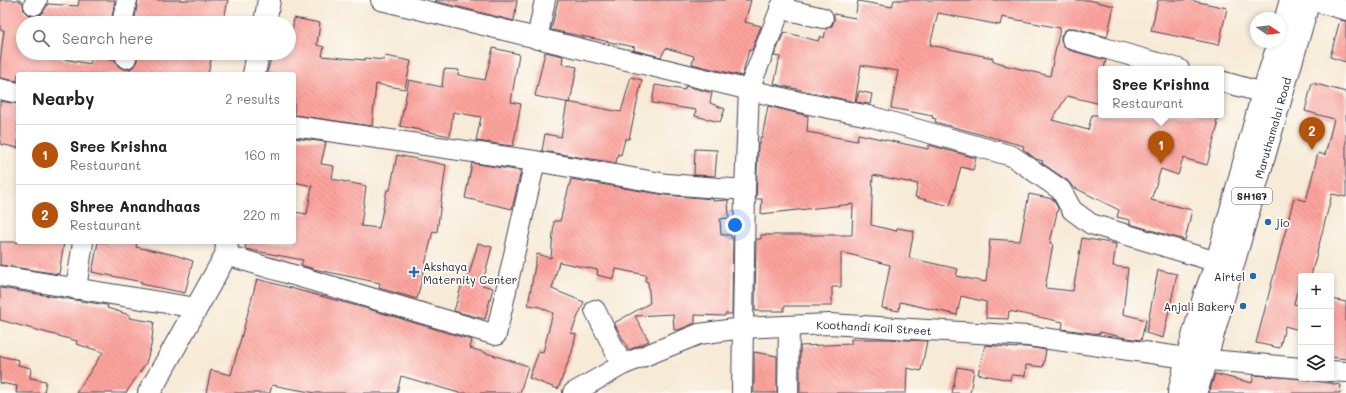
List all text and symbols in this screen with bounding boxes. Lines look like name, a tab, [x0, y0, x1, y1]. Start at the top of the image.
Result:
north arrow	[1250, 12, 1286, 48]
search box	[16, 16, 296, 60]
icon: search	[30, 27, 52, 49]
text: Search here	[62, 28, 153, 48]
popup	[1098, 66, 1224, 118]
text: Sree Krishna	[1112, 74, 1210, 94]
street label: Maruthamalai Road	[1251, 75, 1294, 180]
text: Nearby	[32, 87, 94, 109]
text: 2 results	[225, 90, 280, 107]
text: Restaurant	[1112, 94, 1184, 111]
pin: 2	[1299, 117, 1325, 150]
pin: 1	[1148, 131, 1174, 164]
text: Sree Krishna	[70, 136, 167, 156]
text: 1	[42, 146, 48, 163]
text: 160 m	[244, 146, 280, 163]
text: Restaurant	[70, 156, 141, 173]
road number: SH167	[1232, 188, 1272, 204]
text: Shree Anandhaas	[70, 196, 200, 216]
text: 2	[41, 206, 49, 223]
text: 220 m	[243, 206, 280, 223]
your location	[725, 215, 745, 235]
place label: jio	[1275, 215, 1290, 230]
text: Restaurant	[70, 216, 141, 233]
marker: jio	[1263, 217, 1273, 227]
place label: Akshaya Maternity Center	[423, 259, 517, 287]
marker: Akshaya Maternity Center	[408, 266, 420, 278]
place label: Airtel	[1214, 269, 1245, 284]
marker: Airtel	[1248, 271, 1258, 281]
map controls	[1298, 273, 1334, 381]
button: +	[1298, 273, 1334, 309]
place label: Anjali Bakery	[1164, 299, 1235, 314]
marker: Anjali Bakery	[1238, 301, 1248, 311]
button: −	[1298, 309, 1334, 345]
street label: Koothandi Koil Street	[816, 316, 932, 338]
button: layers	[1298, 345, 1334, 381]

